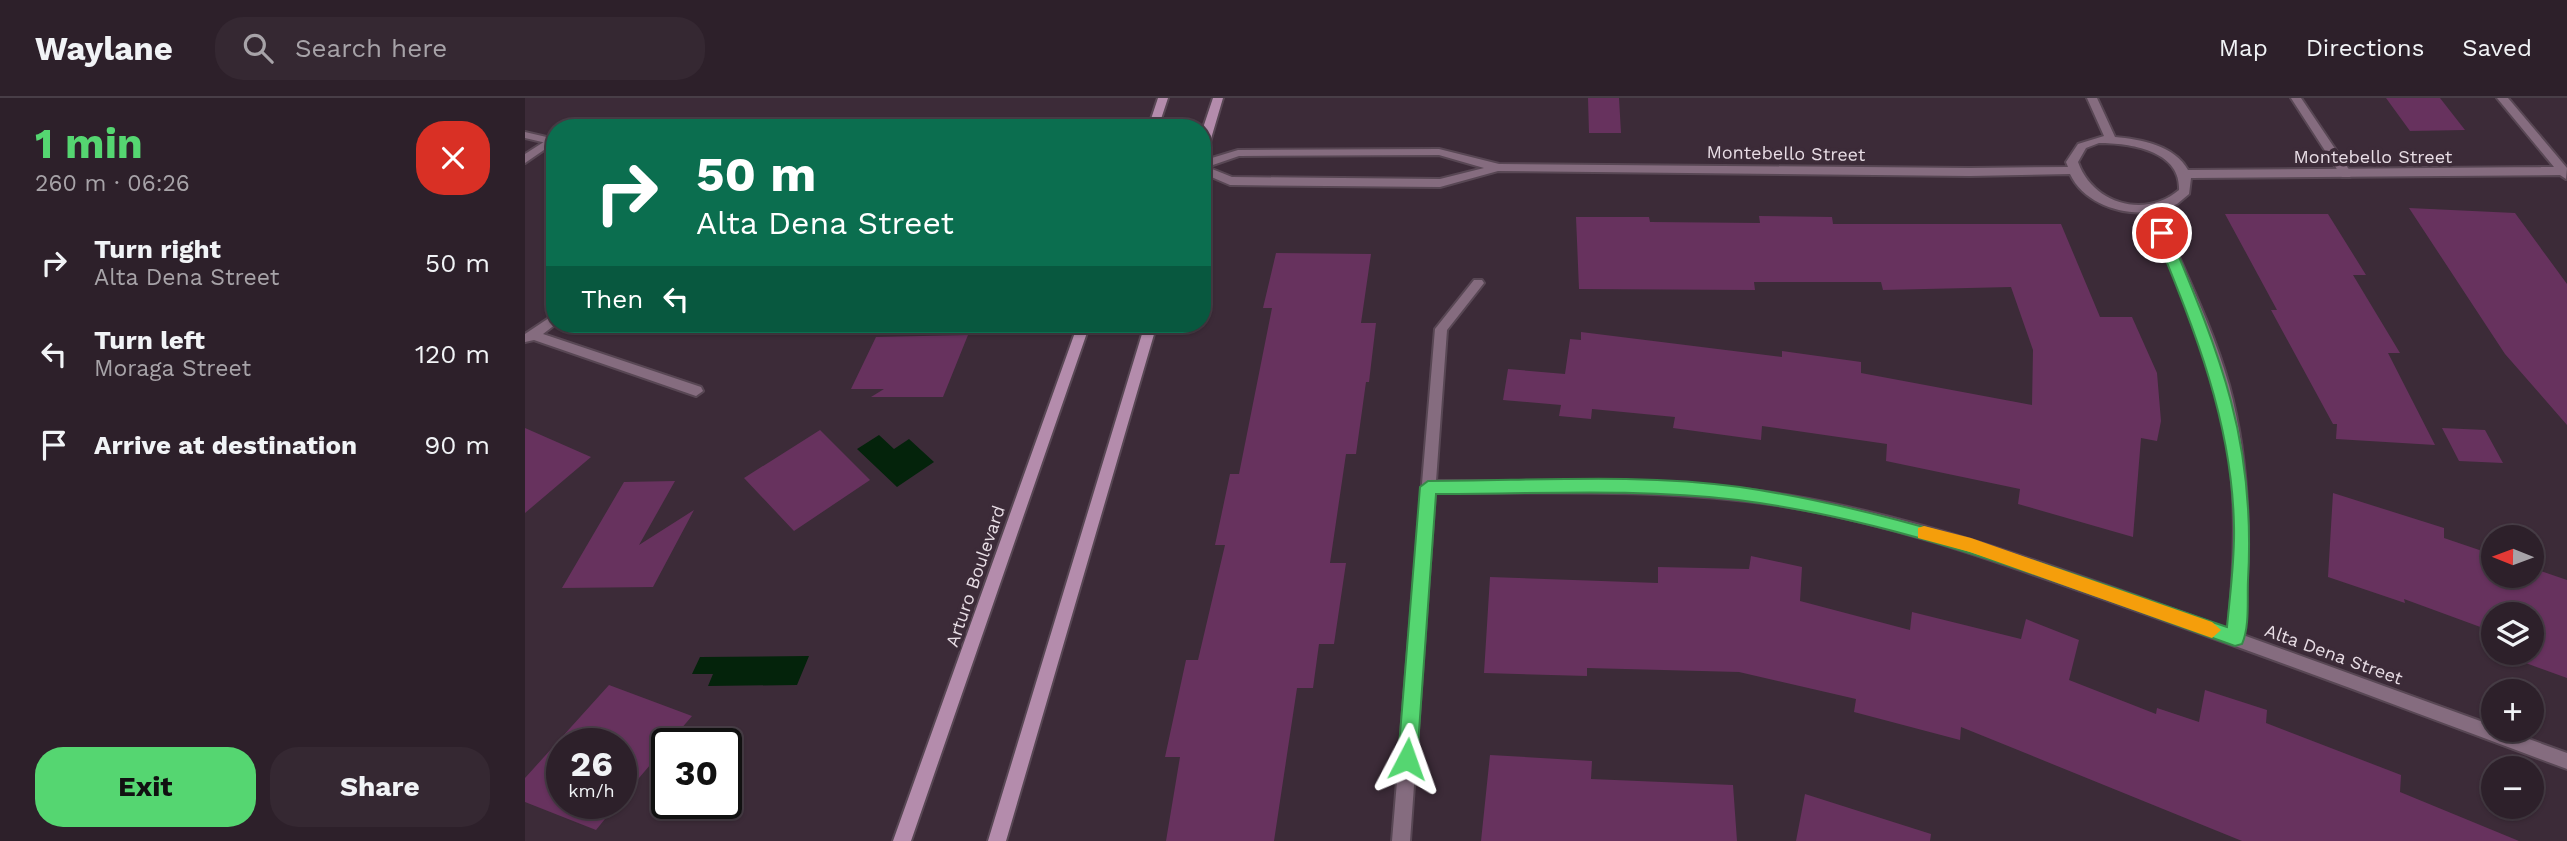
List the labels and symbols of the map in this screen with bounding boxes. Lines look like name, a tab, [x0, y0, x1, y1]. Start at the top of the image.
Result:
street label: Montebello Street	[1706, 141, 1866, 165]
street label: Montebello Street	[2294, 146, 2453, 167]
pin	[2132, 203, 2192, 263]
street label: Arturo Boulevard	[941, 502, 1009, 650]
north arrow	[2481, 525, 2545, 588]
street label: Alta Dena Street	[2262, 619, 2406, 689]
position arrow	[1370, 722, 1444, 796]
speed limit sign: 30	[651, 728, 742, 819]

